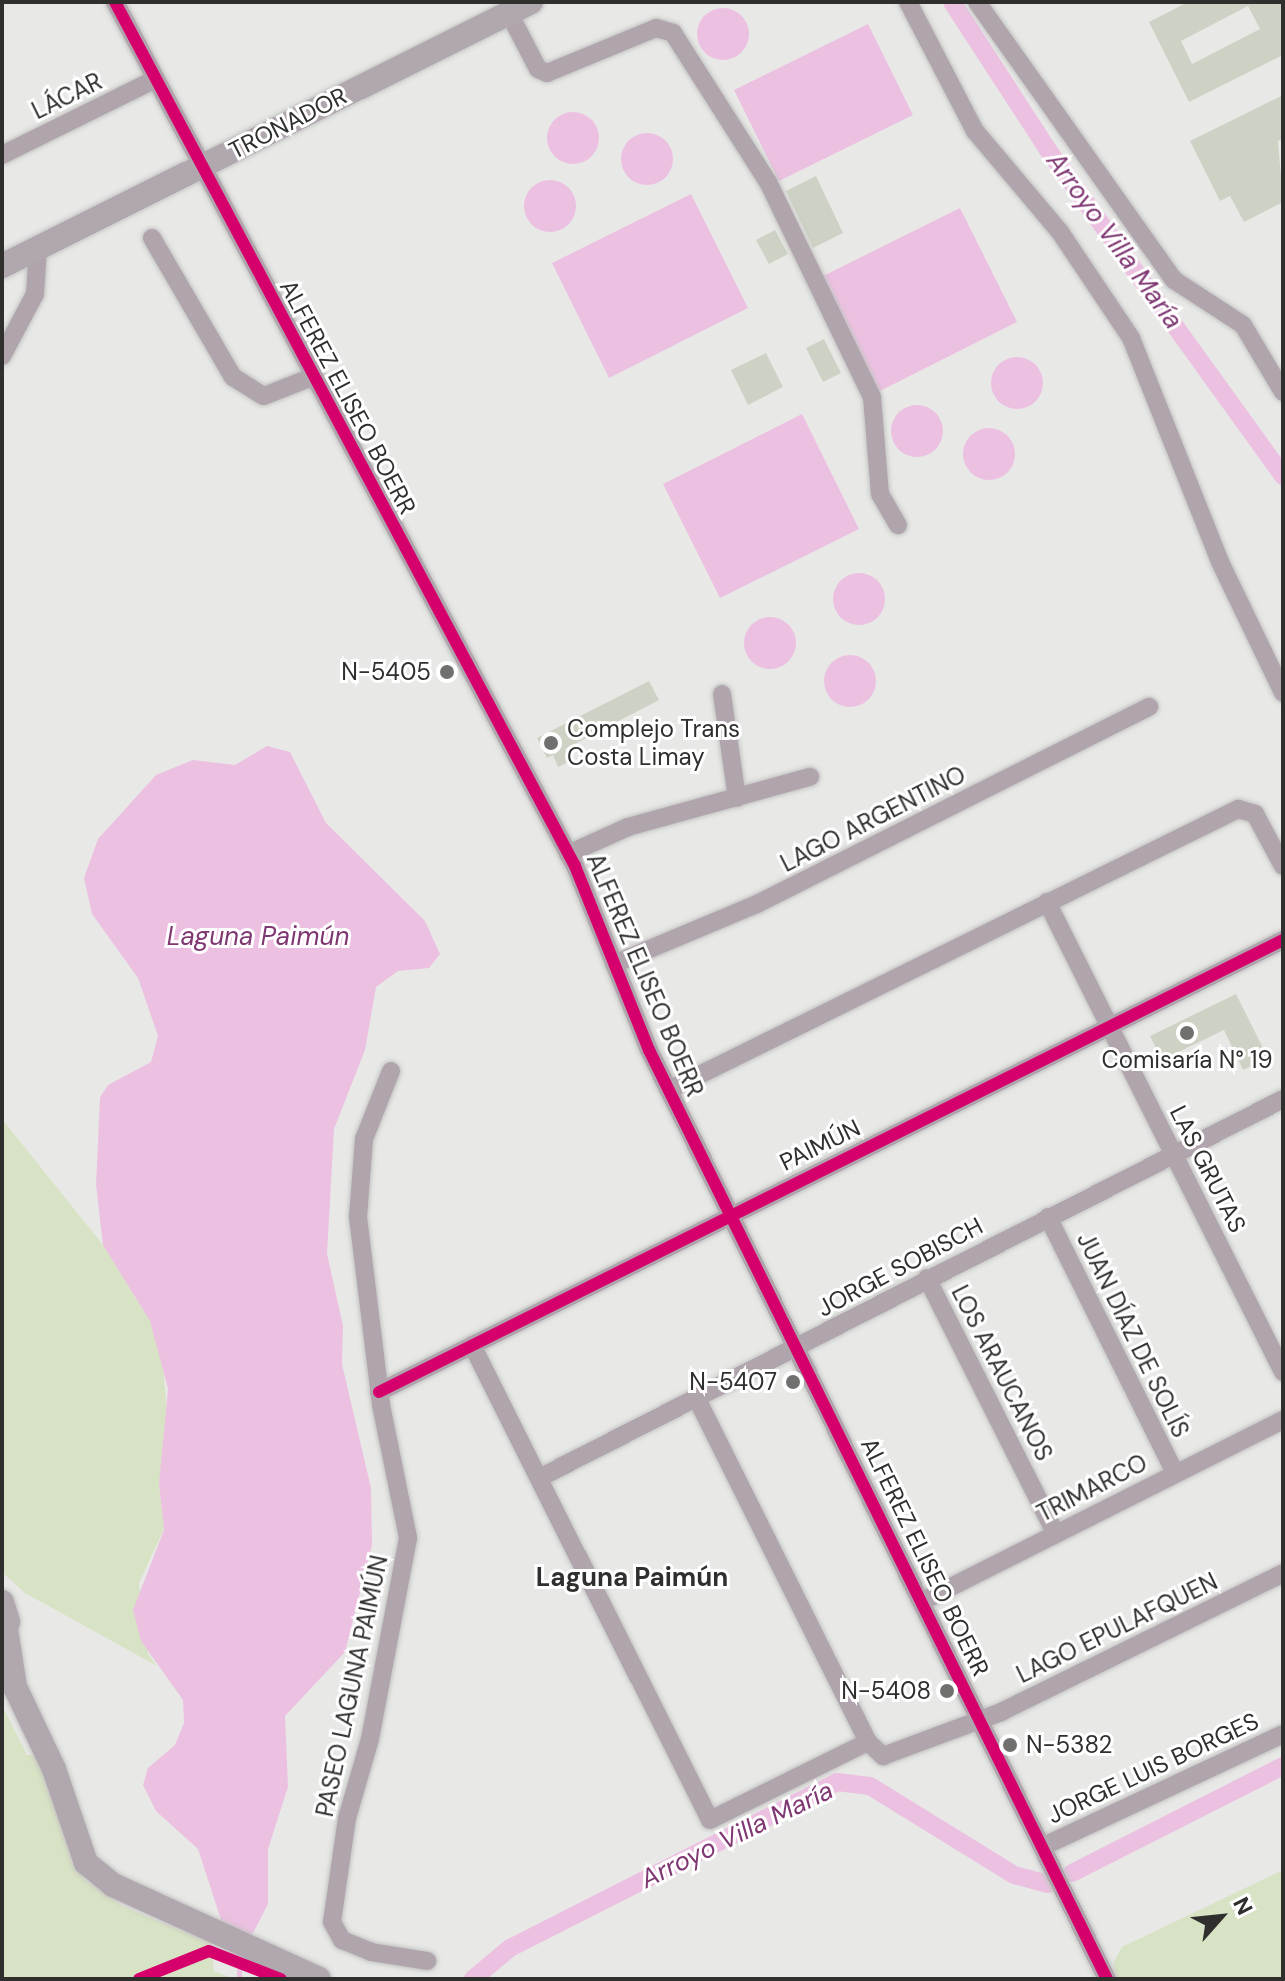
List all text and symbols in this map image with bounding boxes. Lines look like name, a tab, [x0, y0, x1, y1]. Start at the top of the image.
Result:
street label: LÁCAR	[27, 67, 107, 125]
street label: TRONADOR	[224, 81, 352, 165]
water label: Arroyo Villa María	[1040, 147, 1188, 335]
street label: ALFEREZ ELISEO BOERR	[274, 275, 422, 519]
place label: N-5405	[341, 658, 431, 686]
marker: N-5405	[438, 663, 456, 681]
place label: Complejo Trans Costa Limay	[567, 715, 740, 771]
marker: Complejo Trans Costa Limay	[542, 734, 560, 752]
street label: LAGO ARGENTINO	[776, 760, 970, 878]
street label: ALFEREZ ELISEO BOERR	[581, 849, 709, 1101]
water label: Laguna Paimún	[167, 921, 349, 953]
marker: Comisaría N° 19	[1178, 1024, 1196, 1042]
place label: Comisaría N° 19	[1101, 1046, 1273, 1074]
street label: LAS GRUTAS	[1164, 1101, 1252, 1237]
street label: PAIMÚN	[775, 1113, 865, 1177]
street label: JORGE SOBISCH	[812, 1211, 988, 1323]
street label: JUAN DÍAZ DE SOLÍS	[1071, 1228, 1195, 1442]
street label: LOS ARAUCANOS	[945, 1281, 1059, 1465]
place label: N-5407	[689, 1368, 777, 1396]
marker: N-5407	[784, 1373, 802, 1391]
street label: ALFEREZ ELISEO BOERR	[855, 1433, 995, 1681]
street label: TRIMARCO	[1032, 1448, 1152, 1528]
street label: PASEO LAGUNA PAIMÚN	[310, 1553, 394, 1819]
district label: Laguna Paimún	[536, 1562, 728, 1594]
street label: LAGO EPULAFQUEN	[1012, 1567, 1222, 1689]
place label: N-5408	[841, 1677, 931, 1705]
marker: N-5408	[938, 1682, 956, 1700]
street label: JORGE LUIS BORGES	[1043, 1706, 1263, 1830]
place label: N-5382	[1026, 1731, 1112, 1759]
marker: N-5382	[1001, 1736, 1019, 1754]
water label: Arroyo Villa María	[636, 1775, 838, 1895]
north arrow	[1181, 1877, 1261, 1957]
text: N	[1226, 1892, 1259, 1920]

